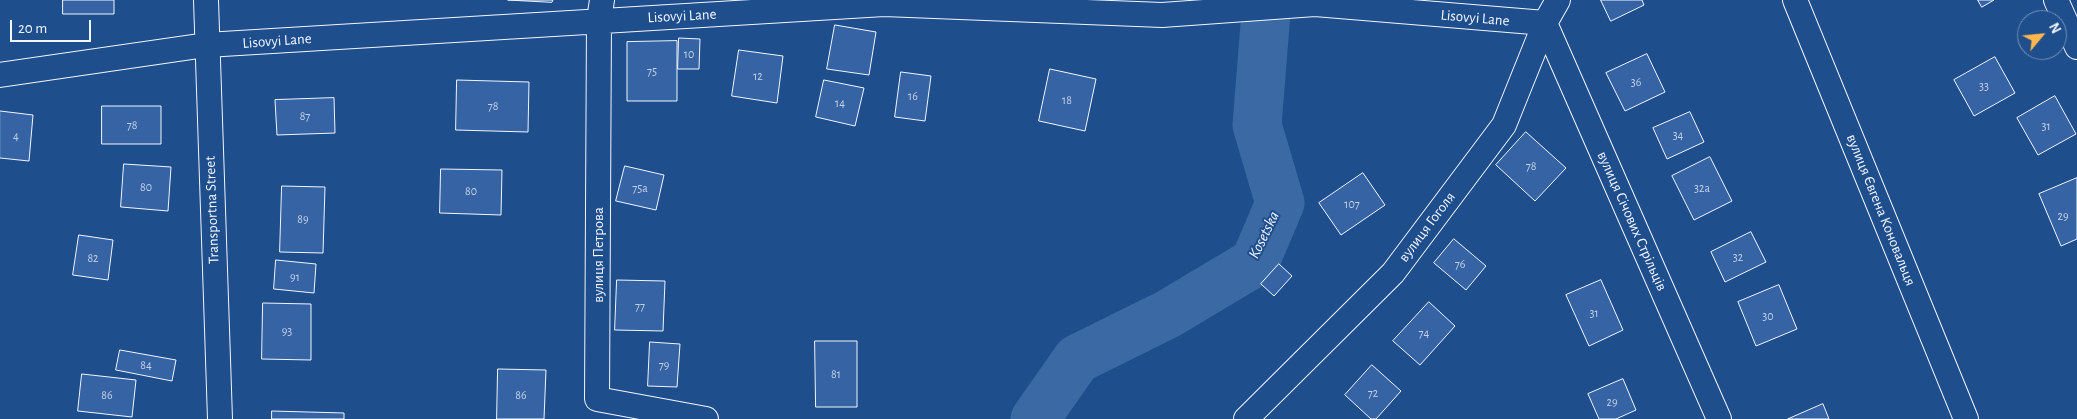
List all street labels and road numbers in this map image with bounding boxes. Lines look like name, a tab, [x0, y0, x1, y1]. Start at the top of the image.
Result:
street label: Lisovyi Lane	[647, 5, 717, 27]
street label: Lisovyi Lane	[1440, 6, 1510, 30]
street label: Lisovyi Lane	[242, 30, 312, 52]
street label: вулиця Євгена Коновальця	[1842, 132, 1920, 288]
street label: вулиця Січових Стрільців	[1593, 148, 1671, 294]
street label: Transportna Street	[201, 156, 223, 264]
street label: вулиця Гоголя	[1395, 188, 1459, 266]
street label: вулиця Петрова	[589, 207, 607, 303]

